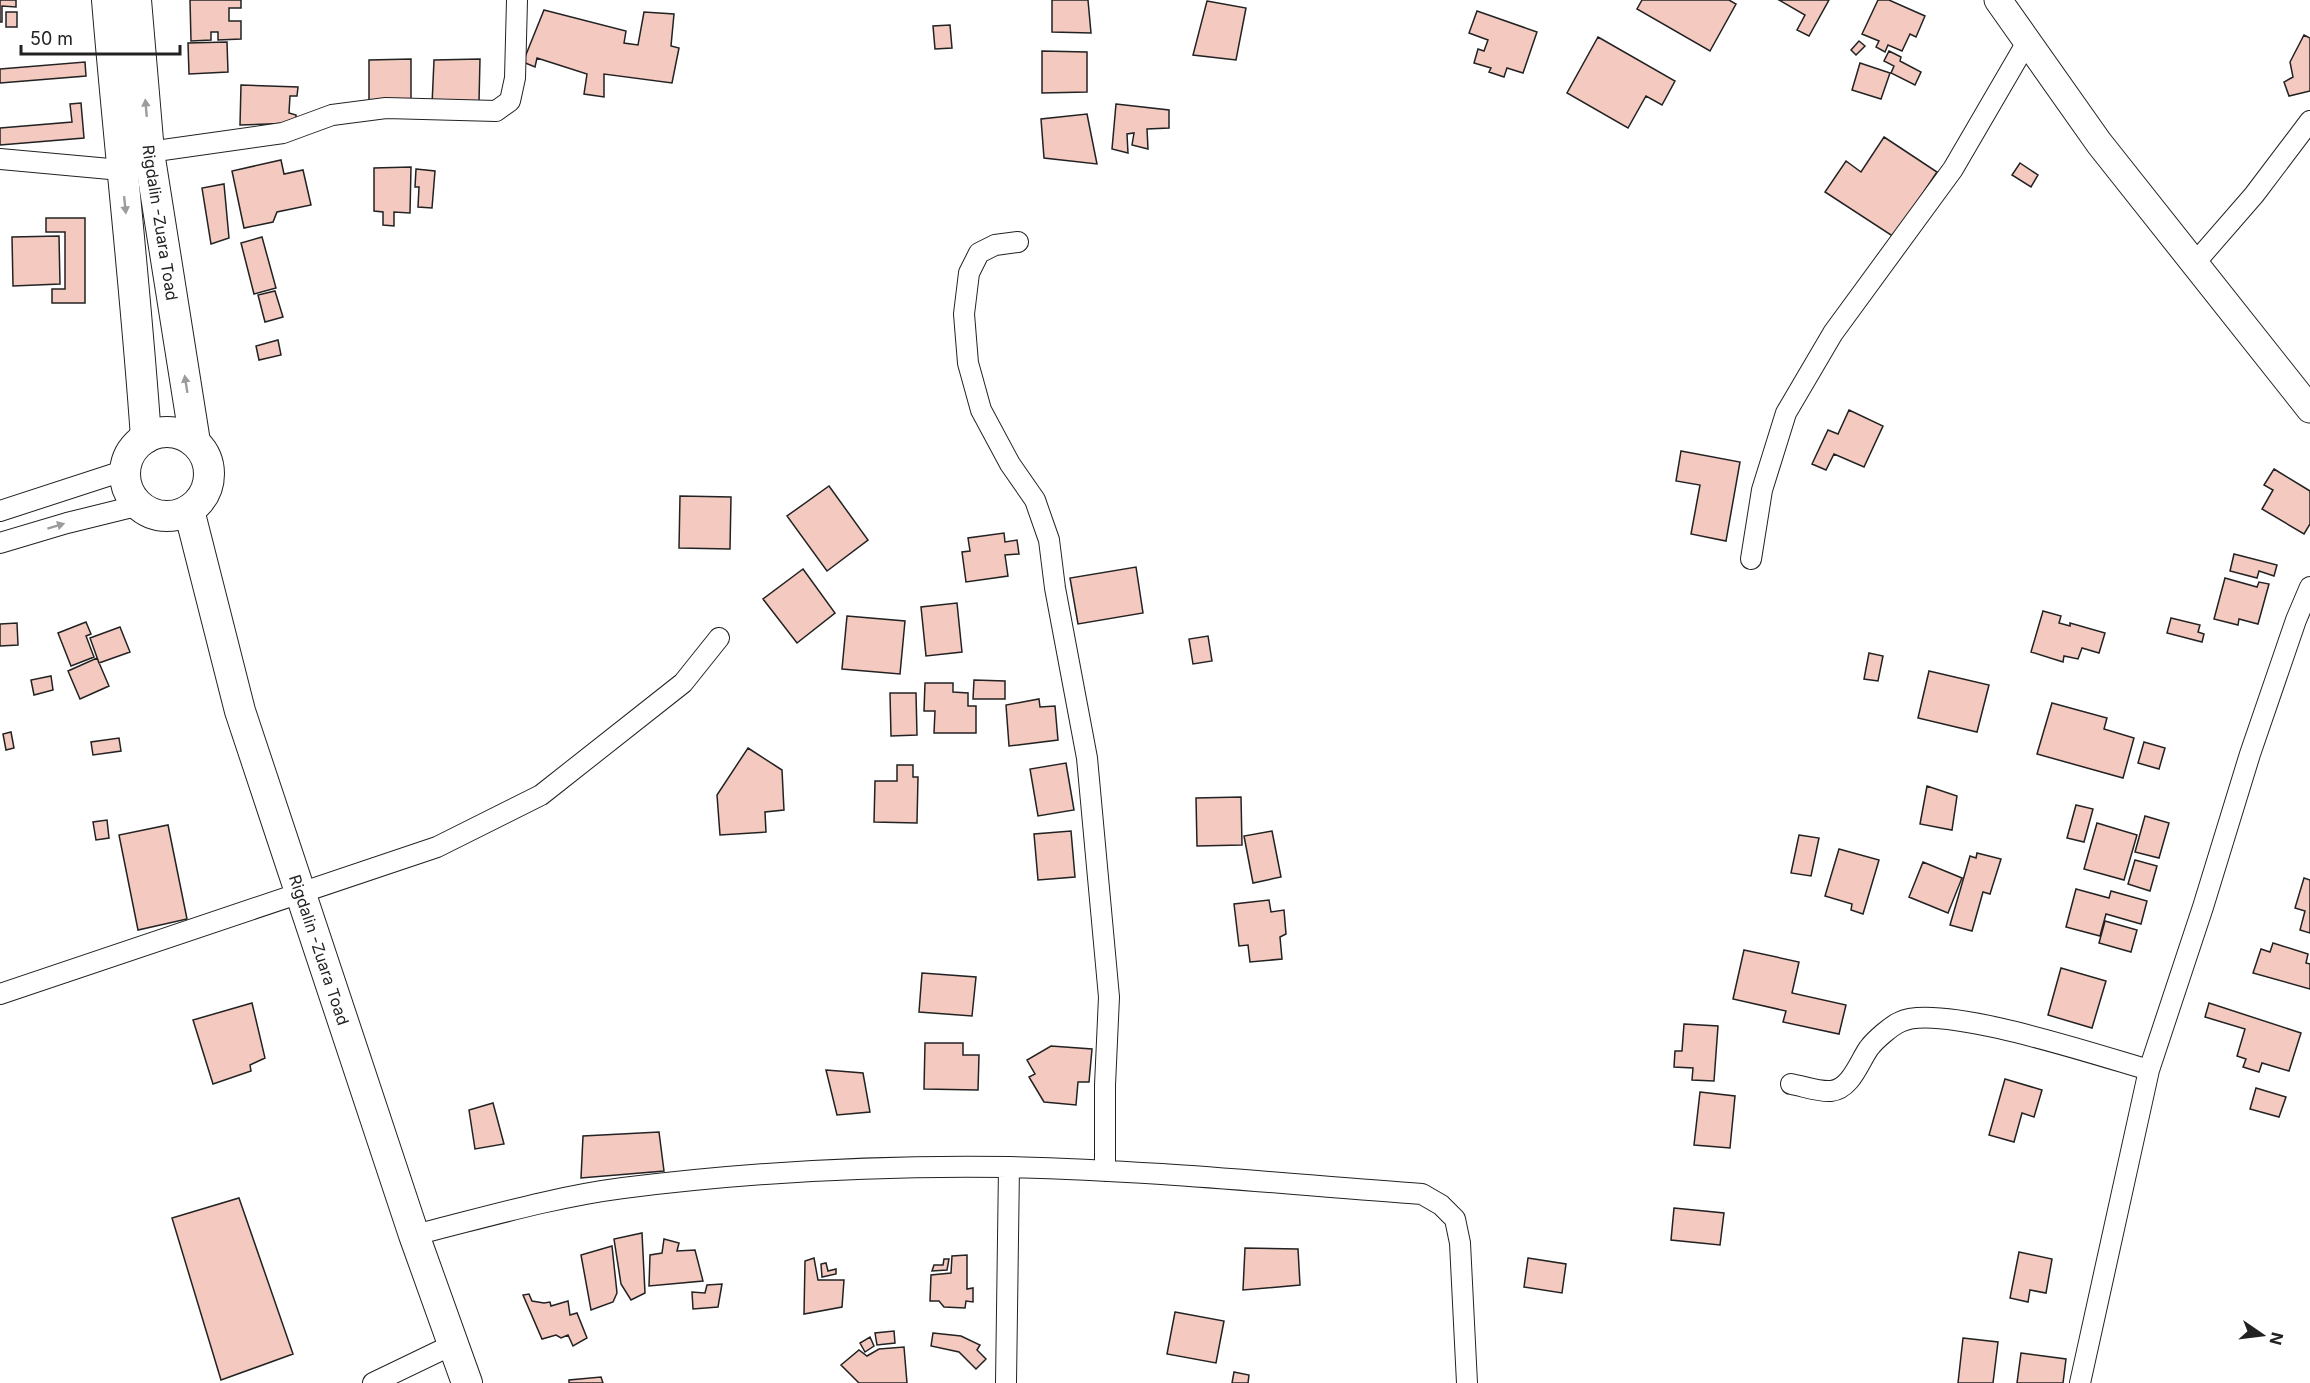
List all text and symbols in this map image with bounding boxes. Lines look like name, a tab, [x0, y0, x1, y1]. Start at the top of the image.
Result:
scale bar	[21, 18, 180, 56]
text: 50 m	[30, 28, 73, 49]
one-way arrow	[141, 99, 150, 118]
street label: Rigdalin -Zuara Toad	[138, 144, 182, 302]
one-way arrow	[121, 195, 130, 214]
one-way arrow	[181, 374, 190, 393]
one-way arrow	[47, 521, 65, 530]
street label: Rigdalin -Zuara Toad	[285, 872, 354, 1028]
north arrow	[2232, 1305, 2292, 1365]
text: N	[2265, 1330, 2288, 1347]

